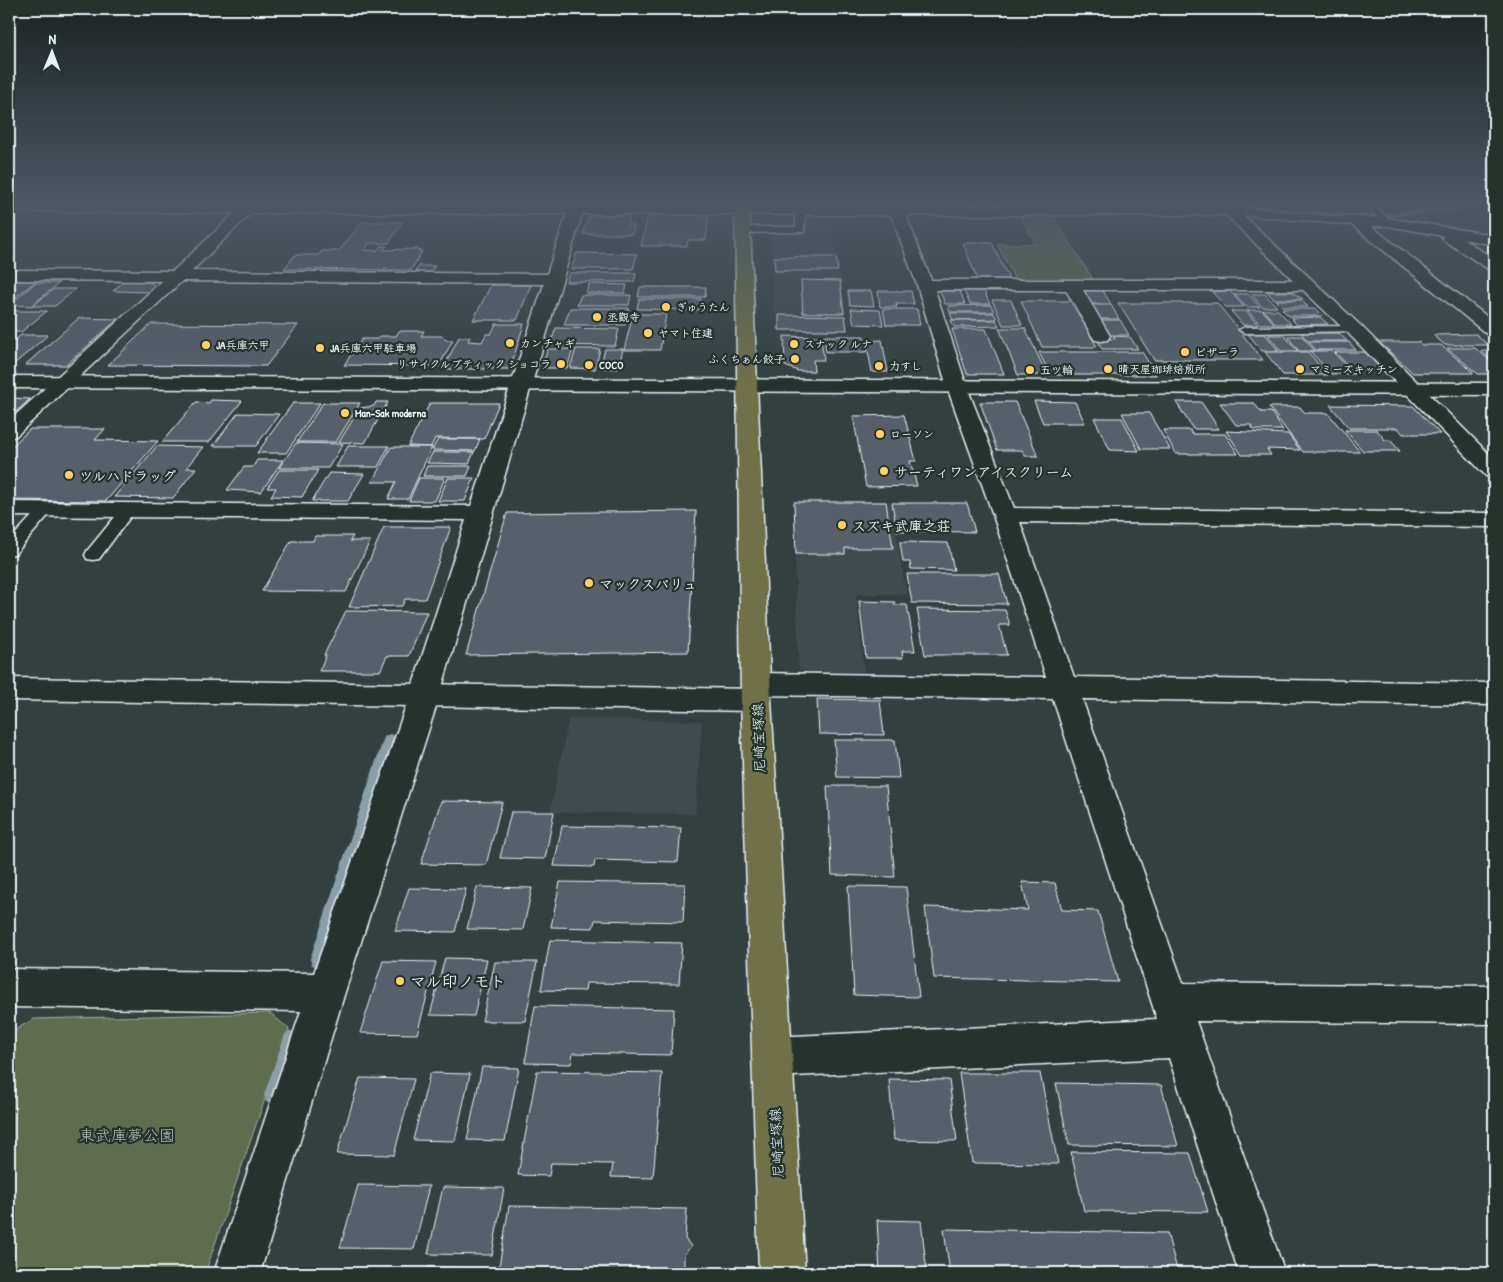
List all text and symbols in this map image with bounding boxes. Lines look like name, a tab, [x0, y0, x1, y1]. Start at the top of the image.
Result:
north arrow	[28, 28, 78, 78]
text: N	[48, 29, 57, 48]
place label: ぎゅうたん	[676, 300, 730, 314]
marker: ぎゅうたん	[660, 301, 672, 313]
place label: 丞觀寺	[607, 310, 640, 324]
marker: 丞觀寺	[591, 311, 603, 323]
place label: ヤマト住建	[658, 326, 713, 340]
marker: ヤマト住建	[642, 327, 654, 339]
place label: カンチャギ	[520, 336, 575, 350]
marker: カンチャギ	[504, 337, 516, 349]
place label: スナック ルナ	[804, 337, 872, 351]
place label: JA兵庫六甲	[216, 338, 269, 352]
marker: スナック ルナ	[788, 338, 800, 350]
marker: JA兵庫六甲	[200, 339, 212, 351]
place label: JA兵庫六甲駐車場	[330, 341, 416, 355]
marker: JA兵庫六甲駐車場	[314, 342, 326, 354]
place label: ピザーラ	[1195, 345, 1239, 359]
marker: ピザーラ	[1179, 346, 1191, 358]
place label: ふくちぁん餃子	[708, 352, 785, 366]
marker: ふくちぁん餃子	[789, 353, 801, 365]
place label: リサイクルブティック ショコラ	[397, 357, 551, 371]
marker: リサイクルブティック ショコラ	[555, 358, 567, 370]
place label: COCO	[599, 358, 623, 372]
marker: COCO	[583, 359, 595, 371]
place label: 力すし	[889, 359, 922, 373]
marker: 力すし	[873, 360, 885, 372]
place label: 晴天屋珈琲焙煎所	[1118, 362, 1206, 376]
place label: マミーズキッチン	[1310, 362, 1398, 376]
place label: 五ツ輪	[1040, 363, 1073, 377]
marker: 晴天屋珈琲焙煎所	[1102, 363, 1114, 375]
marker: マミーズキッチン	[1294, 363, 1306, 375]
marker: 五ツ輪	[1024, 364, 1036, 376]
place label: Man-Sak moderna	[355, 406, 427, 420]
marker: Man-Sak moderna	[339, 407, 351, 419]
place label: ローソン	[890, 427, 934, 441]
marker: ローソン	[874, 428, 886, 440]
place label: サーティワンアイスクリーム	[894, 462, 1073, 481]
marker: サーティワンアイスクリーム	[878, 465, 890, 477]
place label: ツルハドラッグ	[79, 466, 176, 485]
marker: ツルハドラッグ	[63, 469, 75, 481]
place label: スズキ武庫之荘	[852, 516, 951, 535]
marker: スズキ武庫之荘	[836, 519, 848, 531]
place label: マックスバリュ	[599, 574, 697, 593]
marker: マックスバリュ	[583, 577, 595, 589]
street label: 尼崎宝塚線	[747, 703, 769, 773]
place label: マル印ノモト	[410, 970, 506, 992]
marker: マル印ノモト	[394, 975, 406, 987]
street label: 尼崎宝塚線	[765, 1108, 787, 1178]
park label: 東武庫夢公園	[79, 1124, 175, 1146]

